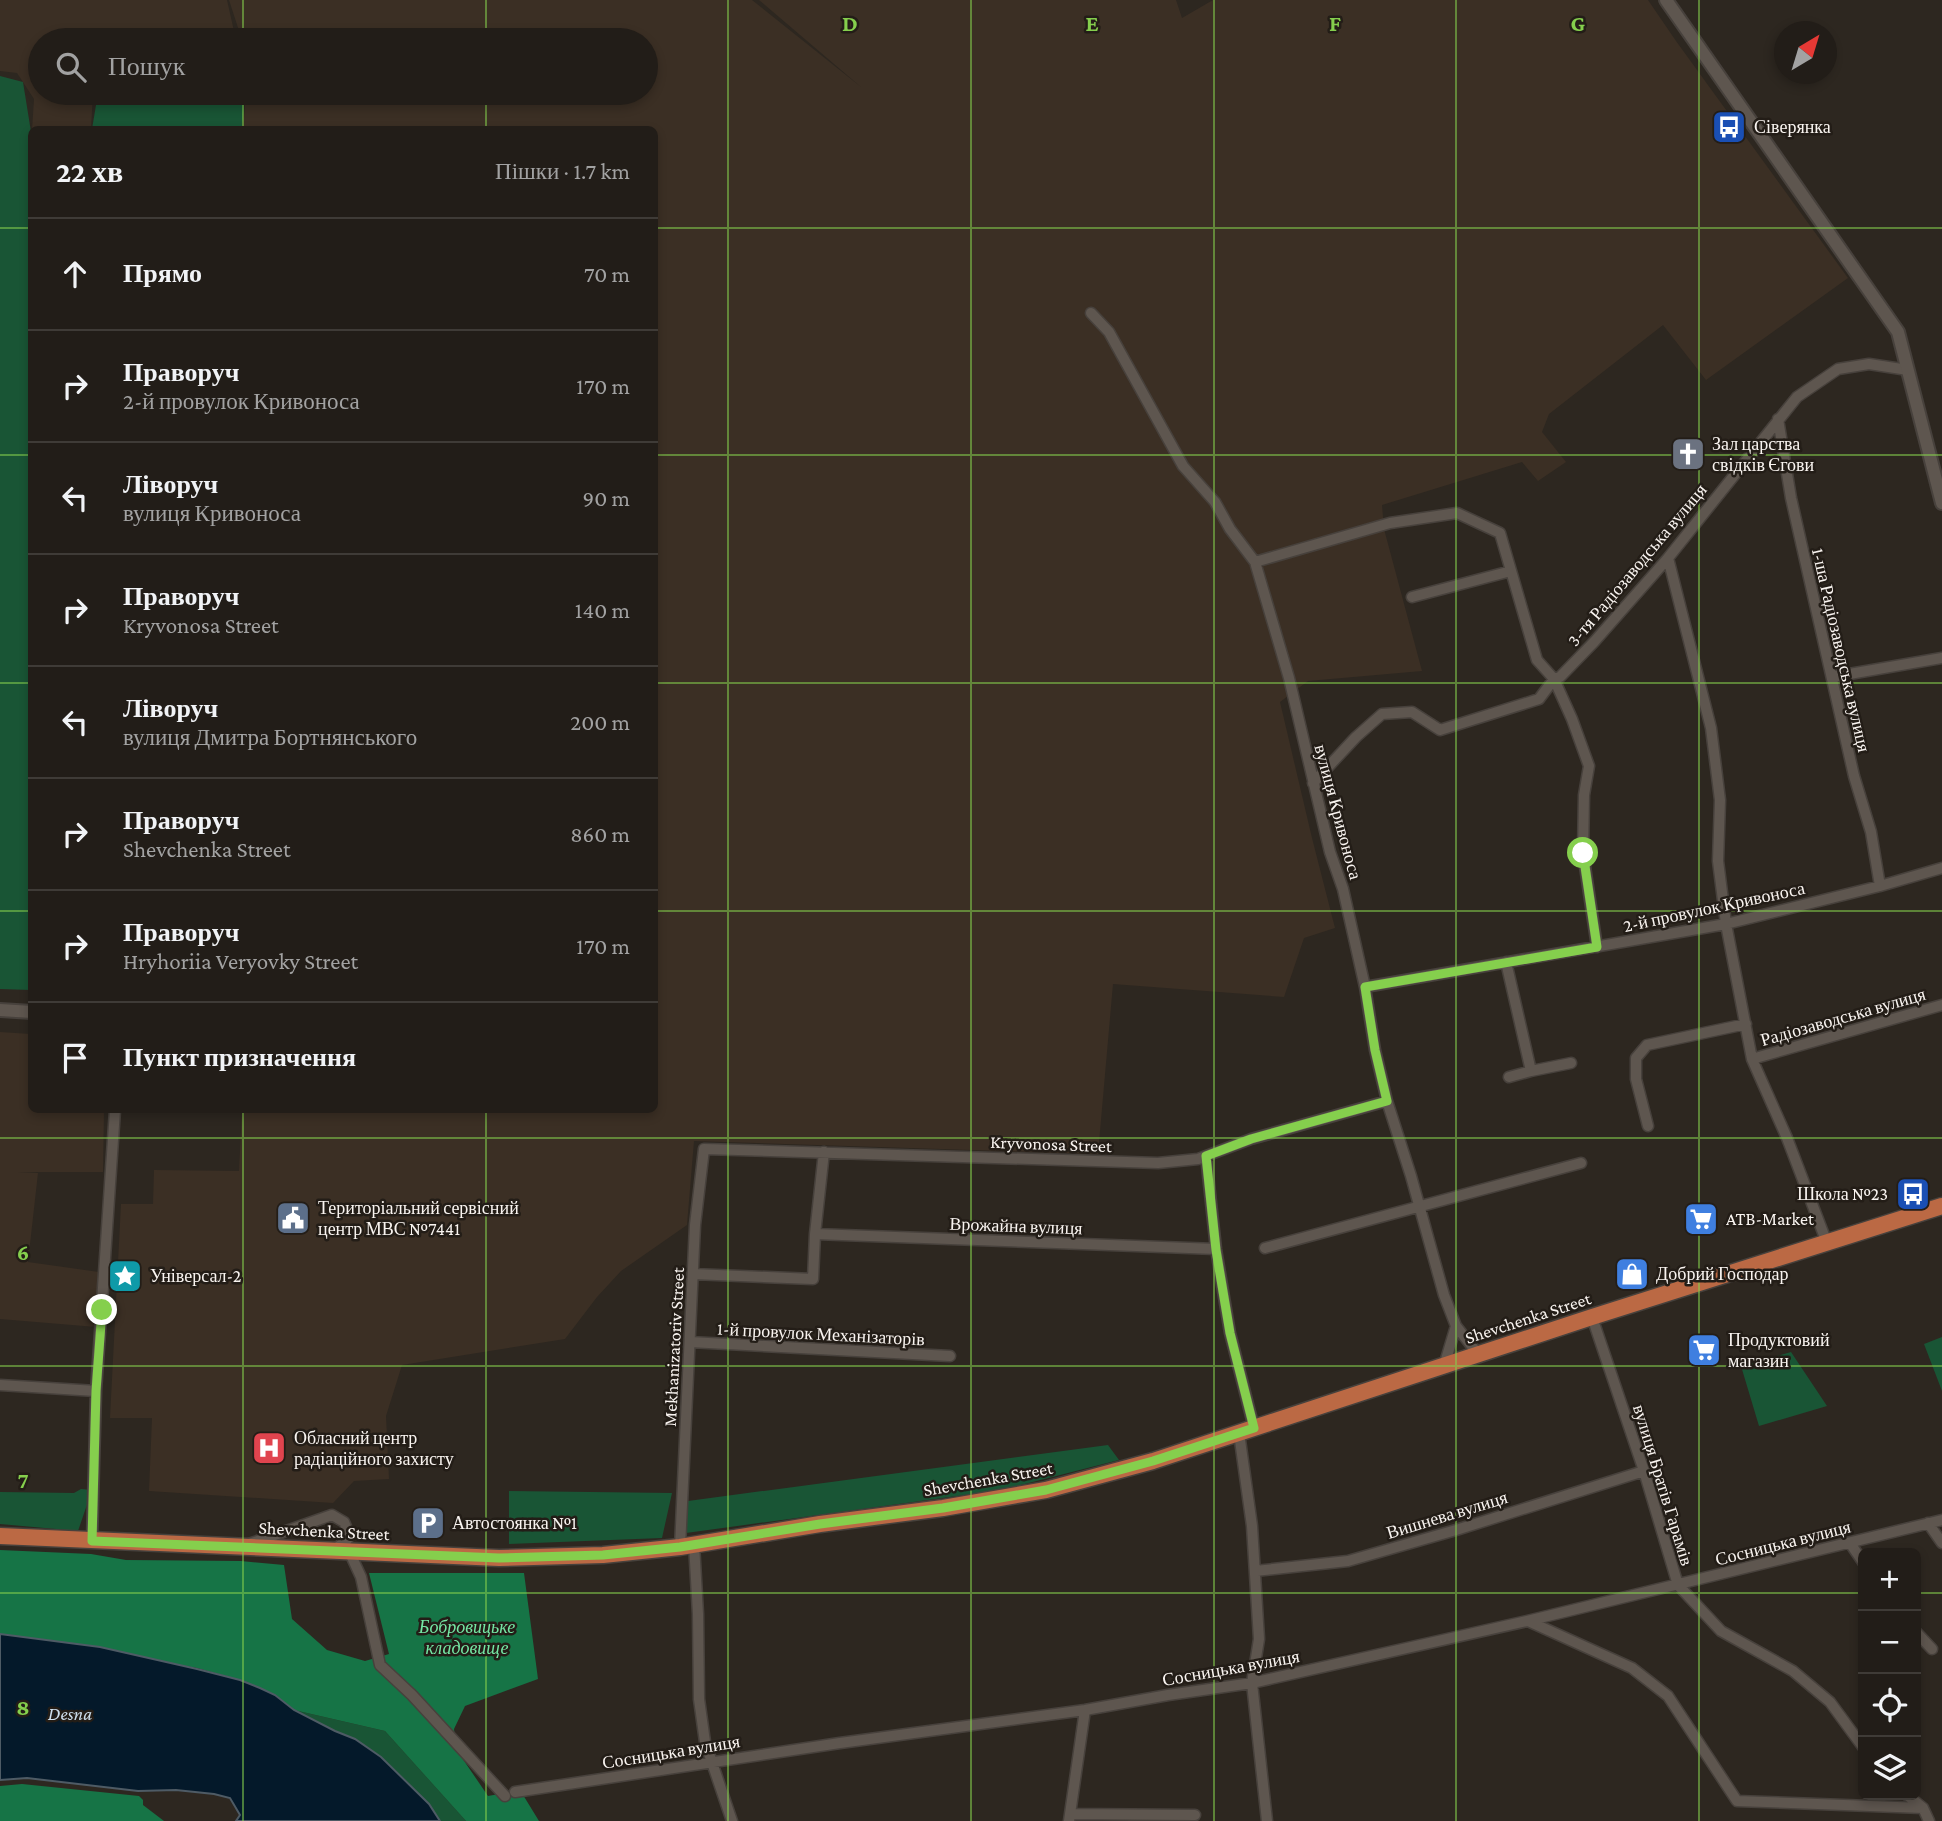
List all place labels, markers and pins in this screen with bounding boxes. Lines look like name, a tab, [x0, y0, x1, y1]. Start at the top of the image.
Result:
bus stop icon: Сіверянка	[1710, 108, 1748, 146]
place label: Сіверянка	[1754, 117, 1831, 137]
place label: Зал царства свідків Єгови	[1712, 434, 1815, 475]
church icon: Зал царства свідків Єгови	[1669, 435, 1707, 473]
bus stop icon: Школа №23	[1894, 1175, 1932, 1213]
place label: Школа №23	[1797, 1184, 1888, 1204]
place label: Територіальний сервісний центр МВС №7441	[318, 1198, 519, 1239]
public building icon: Територіальний сервісний центр МВС №7441	[274, 1199, 312, 1237]
supermarket icon: ATB-Market	[1682, 1200, 1720, 1238]
place label: ATB-Market	[1726, 1209, 1815, 1229]
shop icon: Добрий Господар	[1613, 1255, 1651, 1293]
place icon: Універсал-2	[106, 1257, 144, 1295]
place label: Добрий Господар	[1656, 1264, 1789, 1284]
place label: Універсал-2	[150, 1266, 241, 1286]
place label: Продуктовий магазин	[1728, 1330, 1830, 1371]
supermarket icon: Продуктовий магазин	[1685, 1331, 1723, 1369]
place label: Обласний центр радіаційного захисту	[294, 1428, 454, 1469]
hospital icon: Обласний центр радіаційного захисту	[250, 1429, 288, 1467]
parking icon: Автостоянка №1	[409, 1504, 447, 1542]
place label: Автостоянка №1	[452, 1513, 577, 1533]

